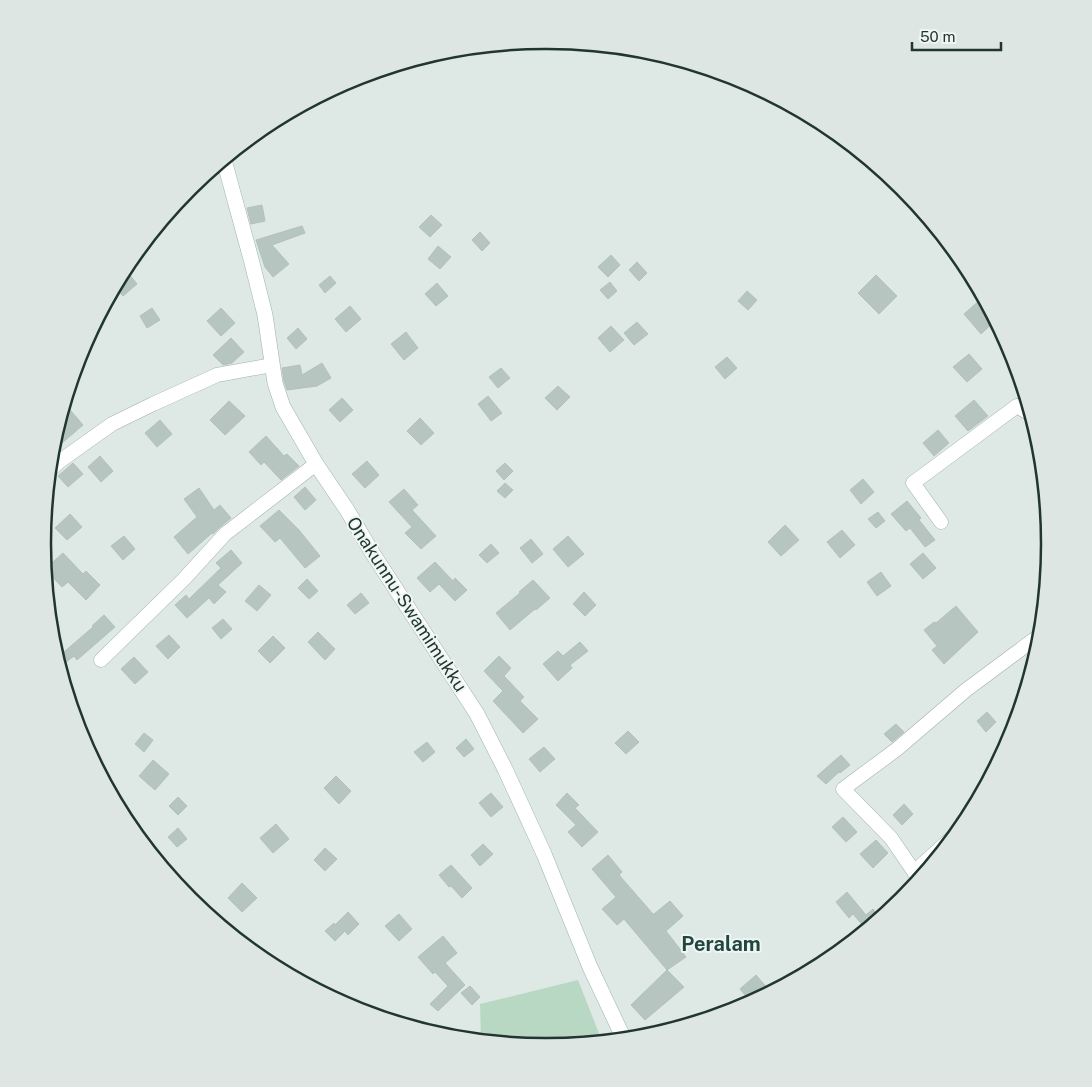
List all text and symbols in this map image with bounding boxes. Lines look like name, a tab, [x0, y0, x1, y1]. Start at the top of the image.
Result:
scale bar	[912, 20, 1001, 52]
text: 50 m	[920, 28, 955, 45]
street label: Onakunnu-Swamimukku	[343, 513, 471, 695]
district label: Peralam	[681, 932, 761, 956]

